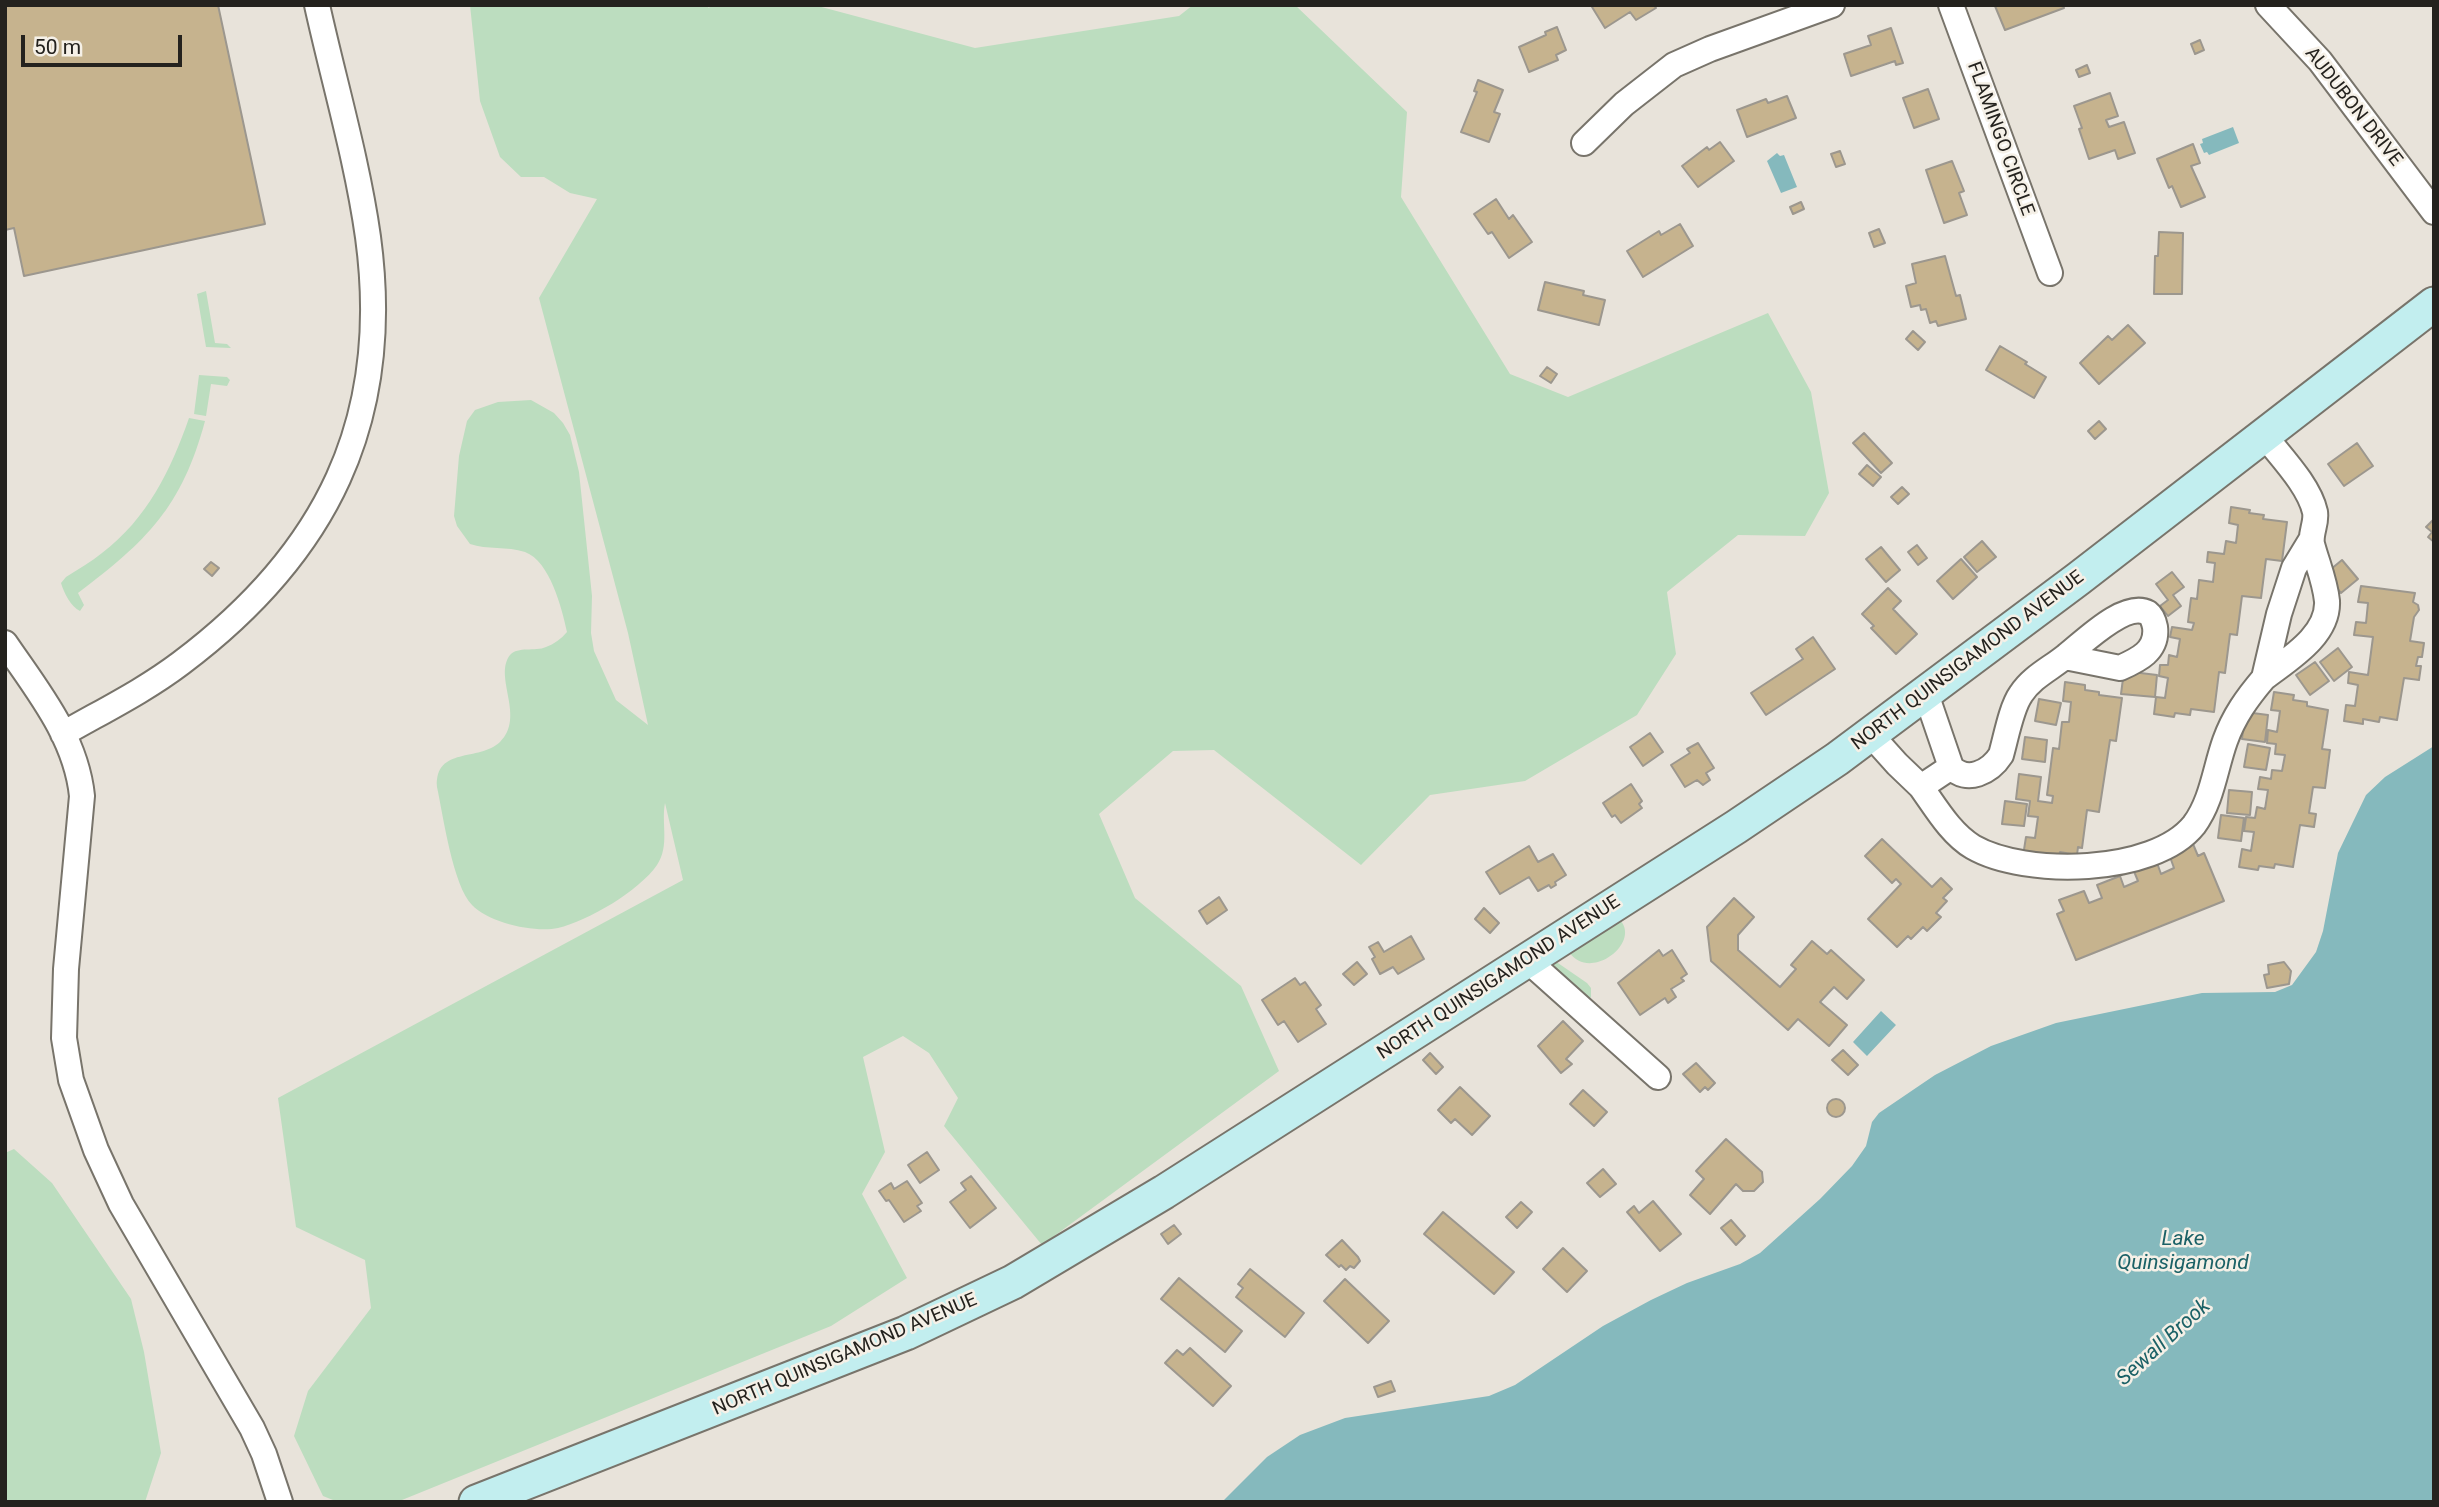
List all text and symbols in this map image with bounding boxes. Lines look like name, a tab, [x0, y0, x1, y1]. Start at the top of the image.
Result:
scale bar	[24, 21, 186, 65]
text: 50 m	[34, 35, 81, 59]
street label: AUDUBON DRIVE	[2299, 43, 2407, 171]
street label: FLAMINGO CIRCLE	[1962, 59, 2038, 219]
street label: NORTH QUINSIGAMOND AVENUE	[1847, 566, 2089, 756]
street label: NORTH QUINSIGAMOND AVENUE	[1373, 891, 1625, 1065]
water label: Lake Quinsigamond	[2117, 1227, 2249, 1277]
street label: NORTH QUINSIGAMOND AVENUE	[710, 1289, 980, 1421]
water label: Sewall Brook	[2112, 1294, 2216, 1392]

